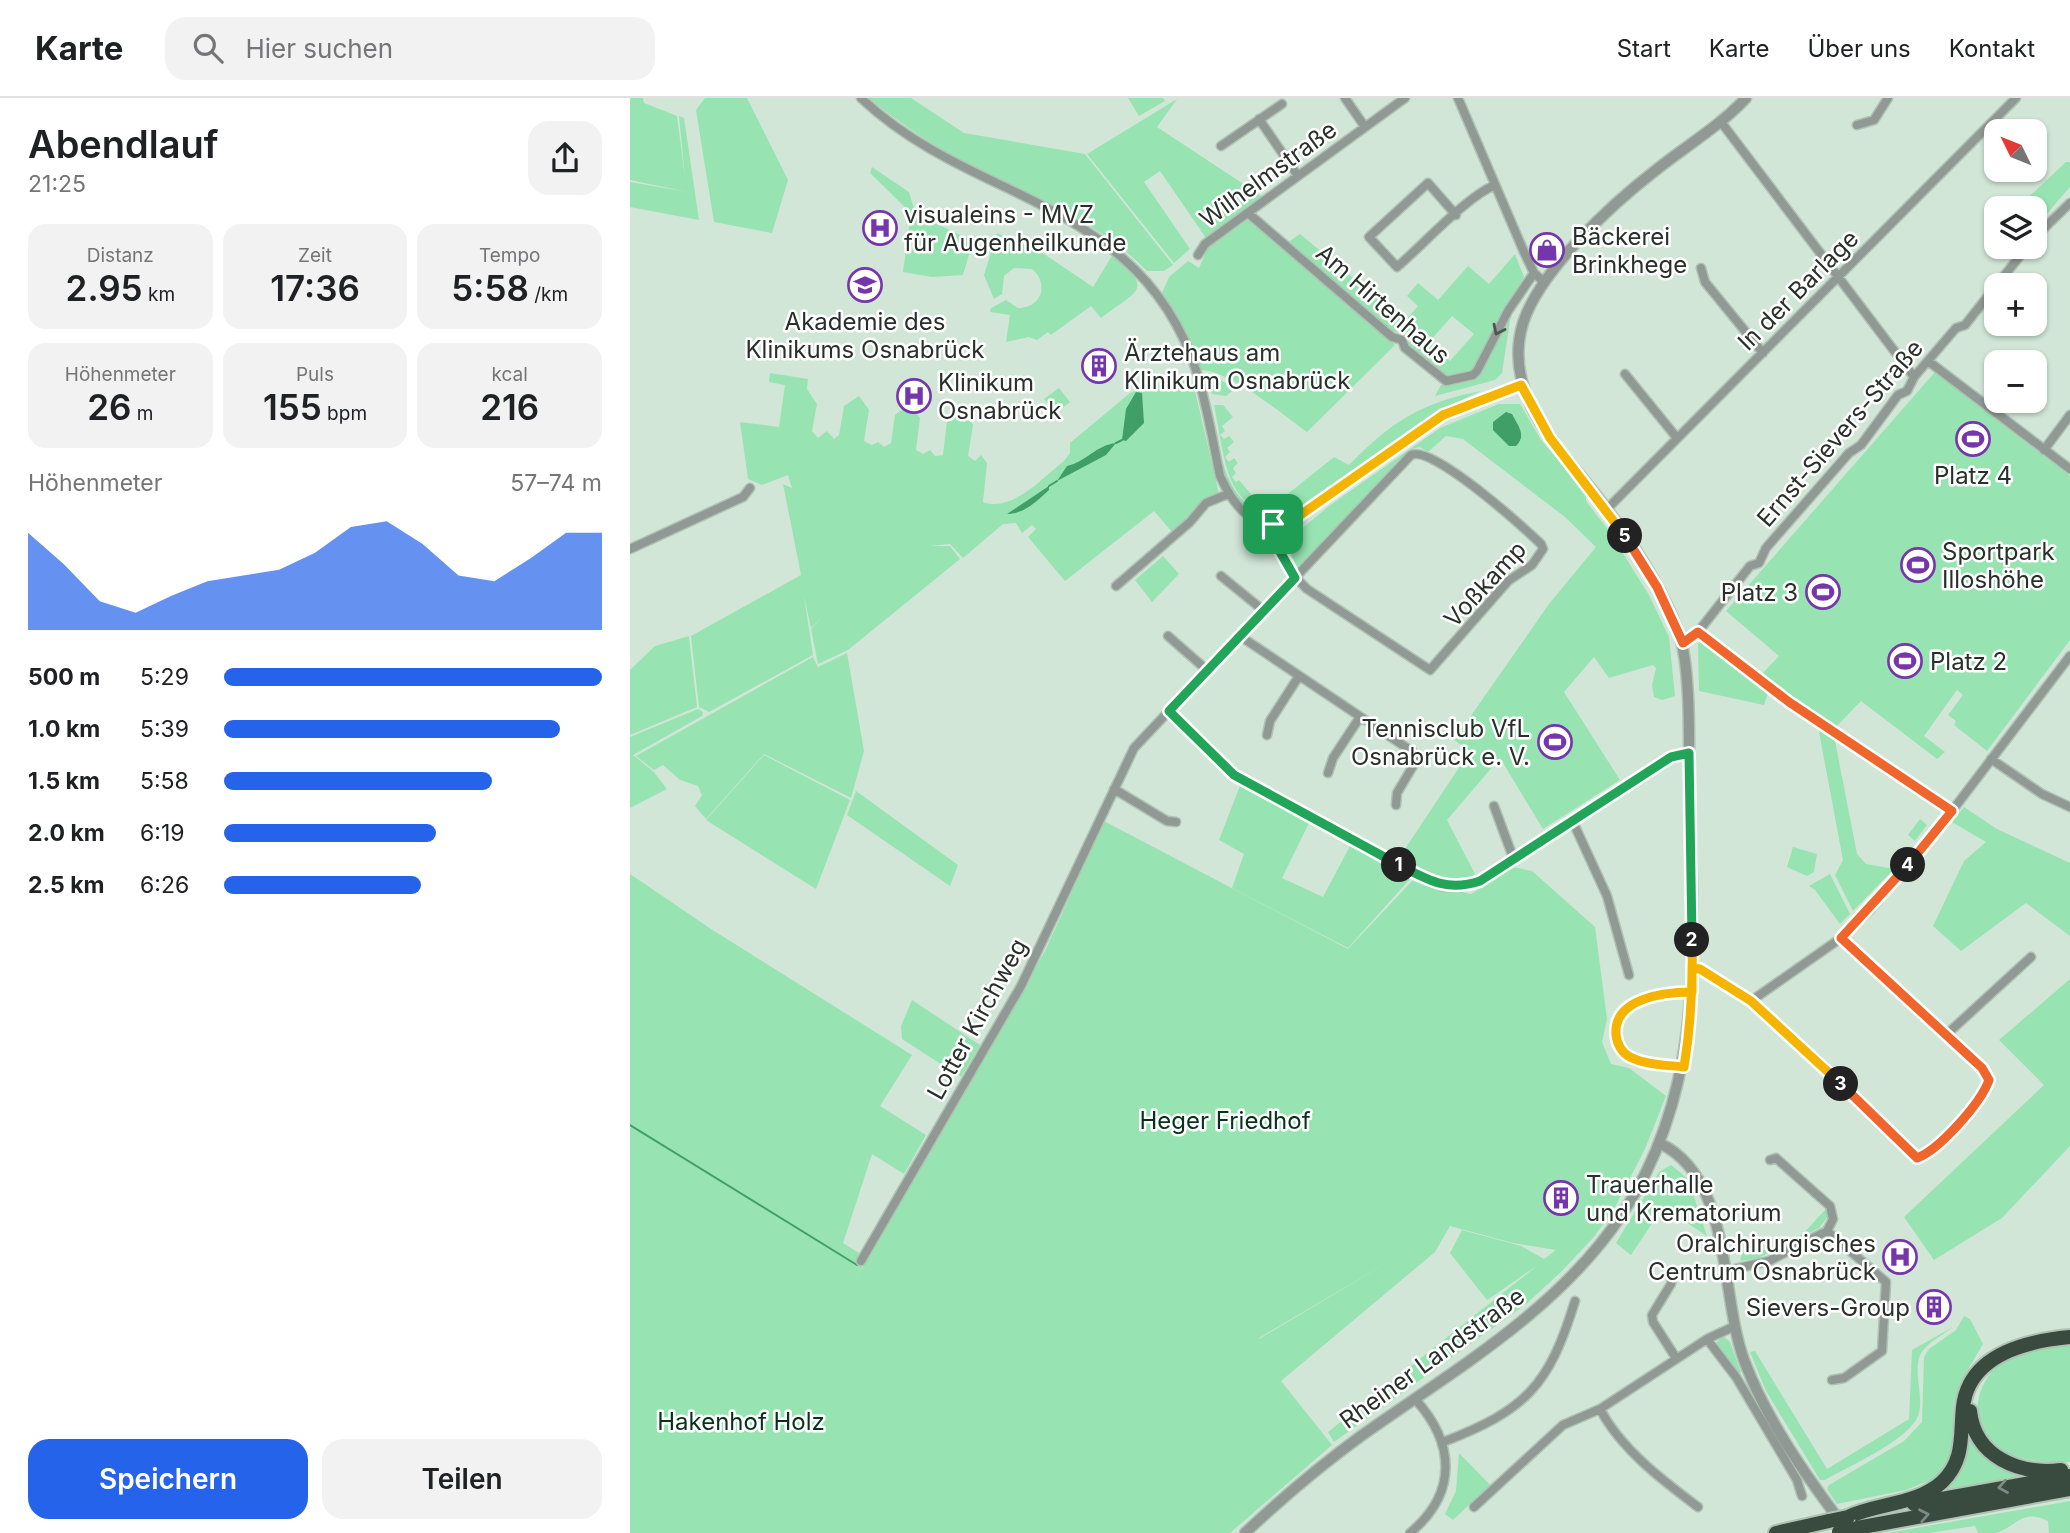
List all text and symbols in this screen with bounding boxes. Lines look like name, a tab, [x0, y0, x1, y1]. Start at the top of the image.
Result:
search box	[165, 17, 655, 80]
text: Karte	[35, 28, 123, 68]
icon: search	[189, 29, 227, 67]
text: Hier suchen	[245, 33, 393, 64]
text: Start	[1617, 34, 1671, 63]
text: Karte	[1709, 34, 1769, 63]
text: Über uns	[1807, 34, 1911, 63]
text: Kontakt	[1949, 34, 2035, 63]
street label: Wilhelmstraße	[1194, 115, 1342, 233]
north arrow	[1984, 119, 2048, 182]
map controls	[1984, 119, 2047, 413]
text: Abendlauf	[28, 121, 219, 167]
button: share	[528, 121, 602, 195]
text: 21:25	[28, 170, 86, 198]
button: layers	[1984, 196, 2047, 259]
place label: visualeins - MVZ für Augenheilkunde	[904, 200, 1127, 257]
hospital icon: visualeins - MVZ für Augenheilkunde	[861, 209, 899, 247]
place label: Bäckerei Brinkhege	[1572, 222, 1687, 279]
street label: In der Barlage	[1732, 224, 1864, 356]
shop icon: Bäckerei Brinkhege	[1528, 231, 1566, 269]
street label: Am Hirtenhaus	[1310, 238, 1456, 370]
text: Distanz	[87, 244, 154, 267]
text: Zeit	[298, 244, 332, 267]
text: Tempo	[479, 244, 540, 267]
school or university icon: Akademie des Klinikums Osnabrück	[846, 266, 884, 304]
text: 2.95	[66, 267, 143, 309]
text: 17:36	[270, 267, 360, 309]
text: 5:58	[451, 267, 529, 309]
button: +	[1984, 273, 2047, 336]
text: km	[143, 283, 175, 306]
text: /km	[529, 283, 568, 306]
place label: Akademie des Klinikums Osnabrück	[745, 307, 985, 364]
one-way arrow	[1492, 323, 1506, 335]
street label: Ernst-Sievers-Straße	[1751, 334, 1929, 532]
place label: Ärztehaus am Klinikum Osnabrück	[1124, 338, 1350, 395]
building icon: Ärztehaus am Klinikum Osnabrück	[1080, 347, 1118, 385]
button: −	[1984, 350, 2047, 413]
text: Höhenmeter	[65, 363, 176, 386]
text: Puls	[296, 363, 334, 386]
text: kcal	[492, 363, 528, 386]
place label: Klinikum Osnabrück	[938, 368, 1061, 425]
hospital icon: Klinikum Osnabrück	[895, 377, 933, 415]
text: 26	[87, 386, 131, 428]
text: 155	[263, 386, 322, 428]
text: 216	[480, 386, 539, 428]
text: m	[131, 402, 153, 425]
text: bpm	[322, 402, 367, 425]
sports icon: Platz 4	[1954, 420, 1992, 458]
place label: Platz 4	[1934, 461, 2012, 490]
text: Höhenmeter	[28, 469, 162, 497]
text: 57–74 m	[510, 469, 602, 497]
pin	[1243, 494, 1303, 554]
icon: arrive	[1254, 505, 1292, 543]
pin: 5	[1608, 518, 1642, 554]
text: 5	[1618, 524, 1631, 547]
street label: Voßkamp	[1438, 535, 1532, 633]
place label: Sportpark Illoshöhe	[1942, 537, 2055, 594]
sports icon: Sportpark Illoshöhe	[1899, 546, 1937, 584]
sports icon: Platz 3	[1804, 573, 1842, 611]
place label: Platz 3	[1721, 578, 1798, 607]
sports icon: Platz 2	[1886, 642, 1924, 680]
place label: Platz 2	[1930, 647, 2007, 676]
text: 500 m	[28, 663, 100, 691]
text: 5:29	[140, 663, 189, 691]
place label: Tennisclub VfL Osnabrück e. V.	[1351, 714, 1530, 771]
text: 1.0 km	[28, 715, 100, 743]
text: 5:39	[140, 715, 189, 743]
sports icon: Tennisclub VfL Osnabrück e. V.	[1536, 723, 1574, 761]
text: 1.5 km	[28, 767, 100, 795]
text: 5:58	[140, 767, 189, 795]
text: 2.0 km	[28, 819, 105, 847]
text: 6:19	[140, 819, 185, 847]
pin: 1	[1382, 848, 1416, 882]
pin: 4	[1890, 848, 1926, 882]
text: 1	[1394, 853, 1403, 876]
text: 4	[1901, 853, 1914, 876]
text: 2.5 km	[28, 871, 105, 899]
text: 6:26	[140, 871, 189, 899]
pin: 2	[1674, 922, 1710, 958]
text: 2	[1686, 928, 1697, 951]
street label: Lotter Kirchweg	[921, 934, 1033, 1104]
pin: 3	[1824, 1066, 1858, 1102]
text: 3	[1834, 1072, 1847, 1095]
park label: Heger Friedhof	[1139, 1106, 1311, 1135]
place label: Trauerhalle und Krematorium	[1586, 1170, 1782, 1227]
building icon: Trauerhalle und Krematorium	[1542, 1179, 1580, 1217]
place label: Oralchirurgisches Centrum Osnabrück	[1648, 1229, 1876, 1286]
hospital icon: Oralchirurgisches Centrum Osnabrück	[1881, 1238, 1919, 1276]
street label: Rheiner Landstraße	[1334, 1281, 1530, 1435]
building icon: Sievers-Group	[1915, 1288, 1953, 1326]
place label: Sievers-Group	[1746, 1293, 1910, 1322]
park label: Hakenhof Holz	[657, 1407, 825, 1436]
button: Speichern	[28, 1439, 308, 1519]
button: Teilen	[322, 1439, 602, 1519]
one-way arrow	[1997, 1479, 2009, 1494]
one-way arrow	[1918, 1508, 1930, 1523]

